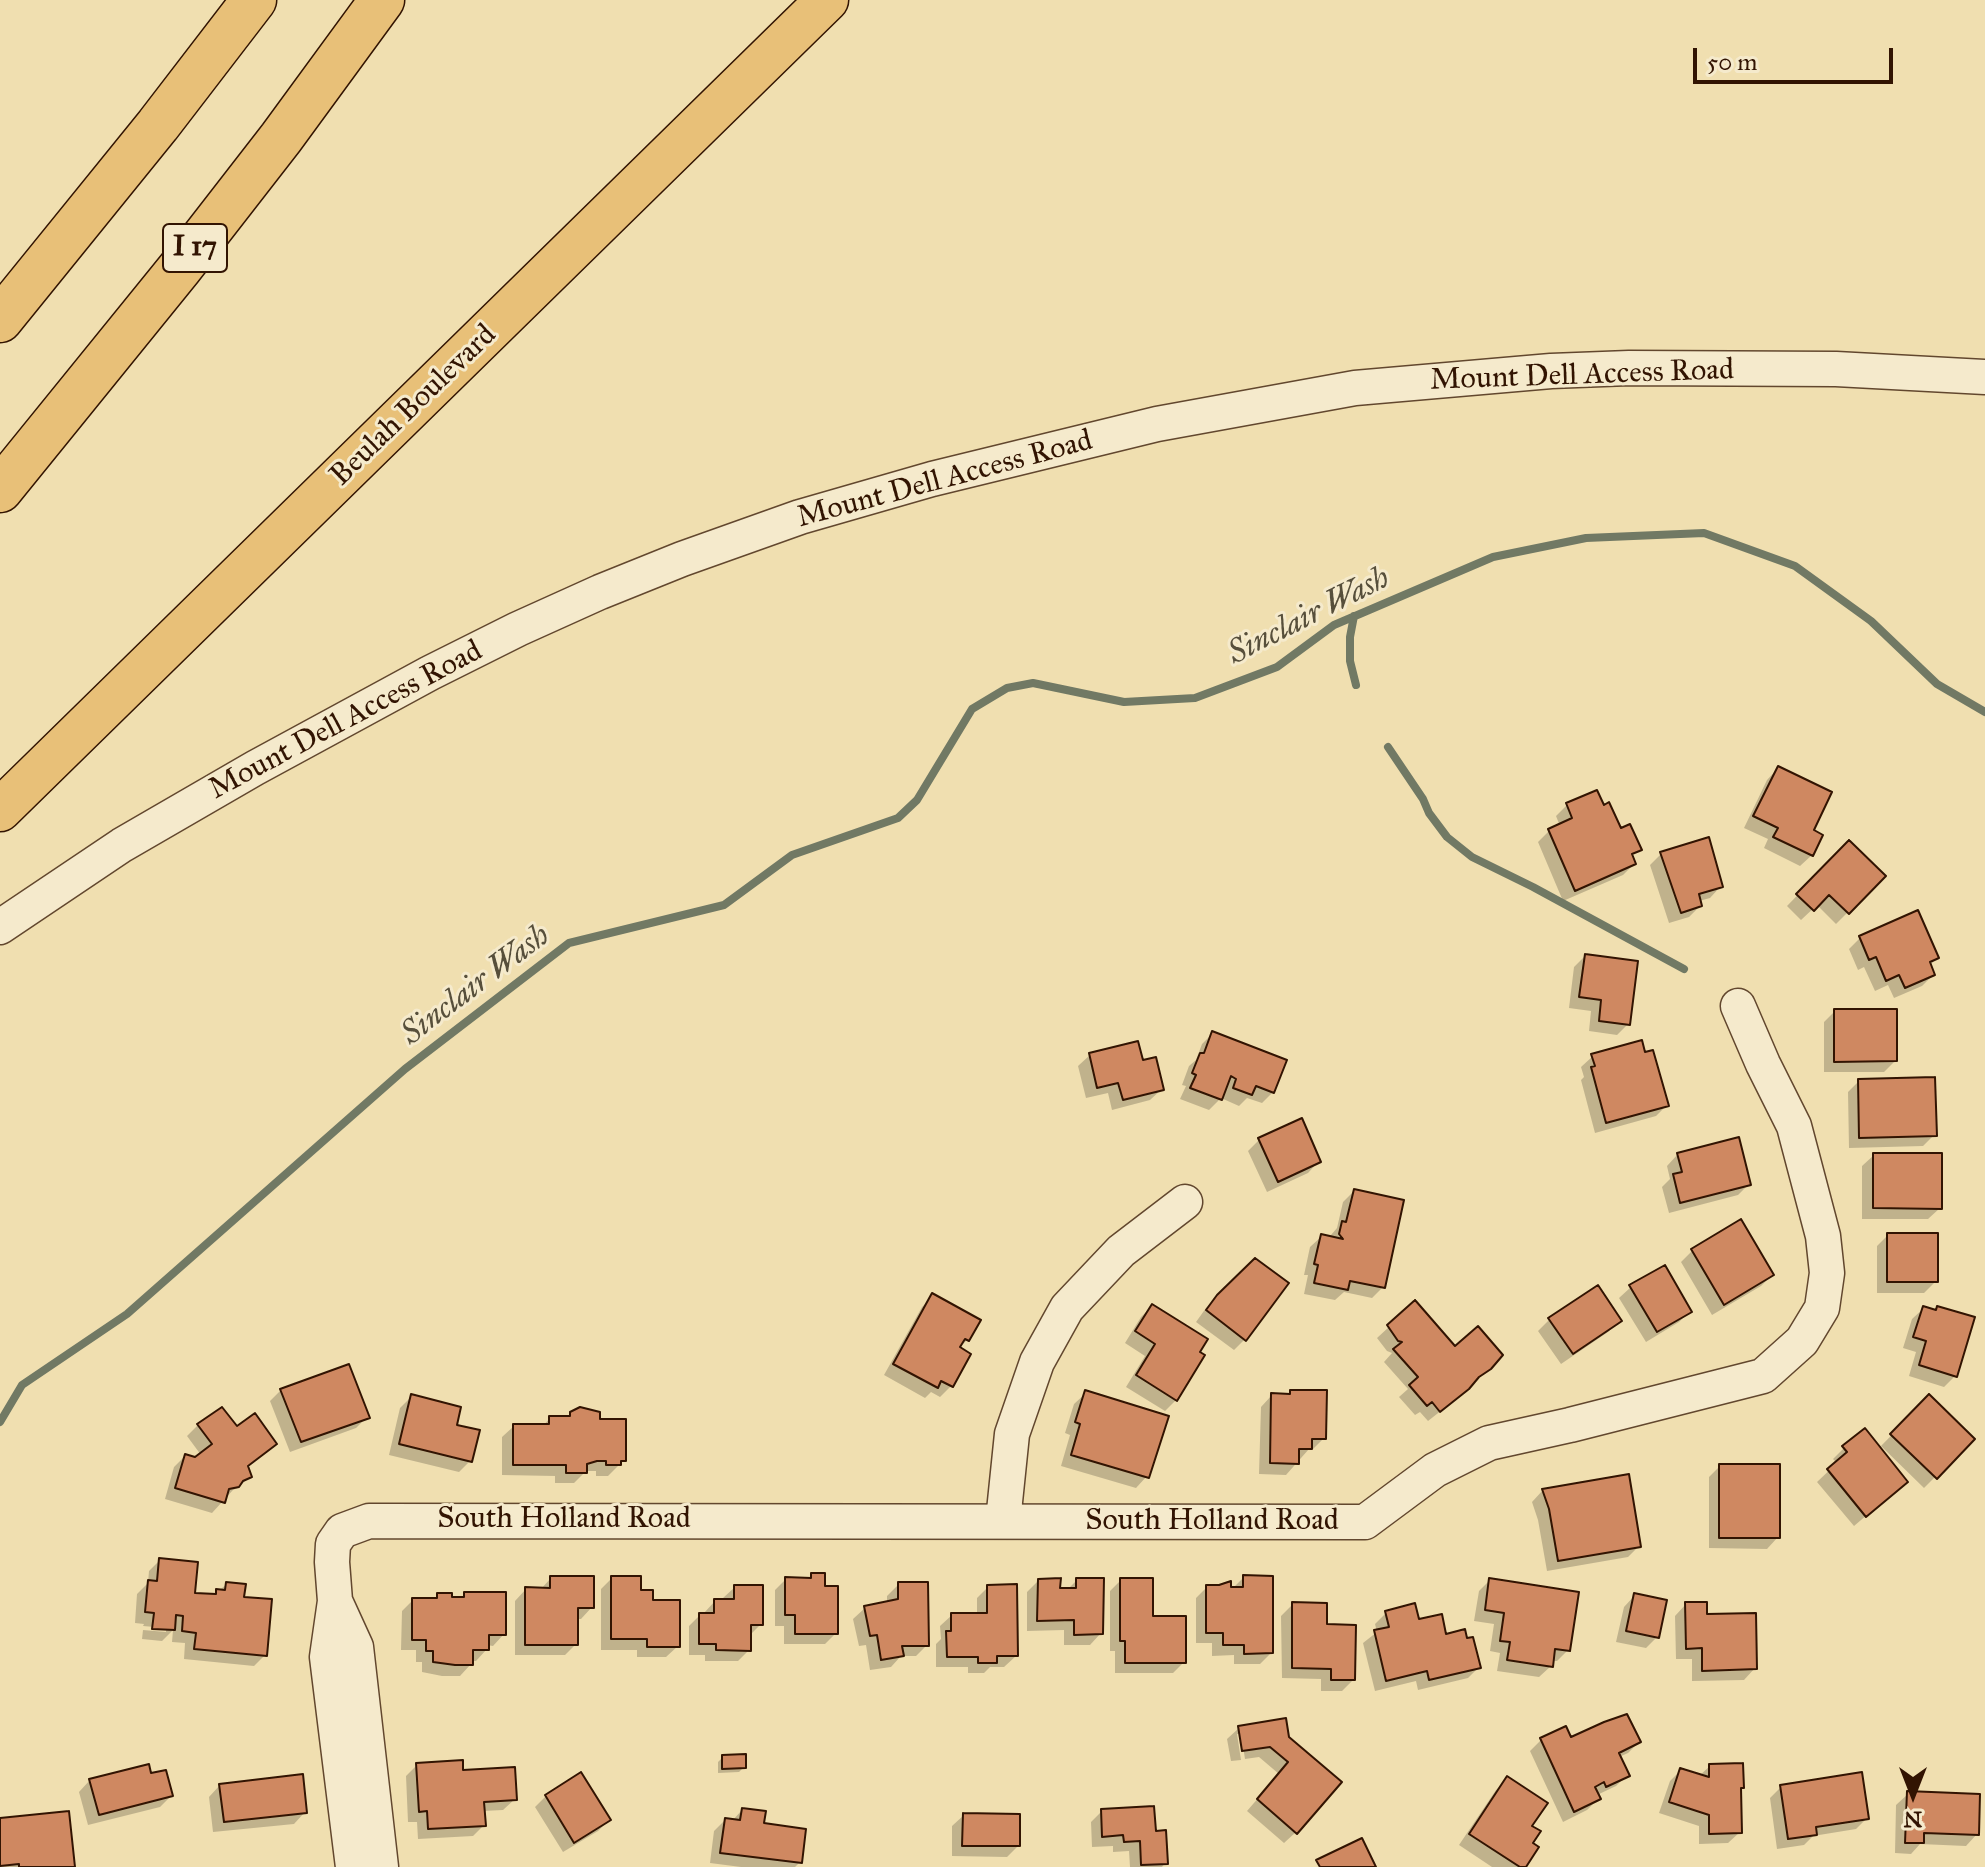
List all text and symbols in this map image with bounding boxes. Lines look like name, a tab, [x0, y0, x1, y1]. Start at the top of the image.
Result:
scale bar	[1697, 32, 1897, 82]
text: 50 m	[1707, 47, 1757, 77]
road number: I 17	[163, 224, 227, 272]
street label: Beulah Boulevard	[323, 318, 505, 494]
street label: Mount Dell Access Road	[1429, 353, 1735, 399]
street label: Mount Dell Access Road	[793, 423, 1097, 537]
water label: Sinclair Wash	[1222, 560, 1396, 674]
street label: Mount Dell Access Road	[203, 634, 489, 808]
water label: Sinclair Wash	[394, 918, 558, 1054]
street label: South Holland Road	[437, 1502, 691, 1538]
street label: South Holland Road	[1085, 1504, 1339, 1540]
north arrow	[1873, 1755, 1953, 1835]
text: N	[1904, 1806, 1922, 1833]

